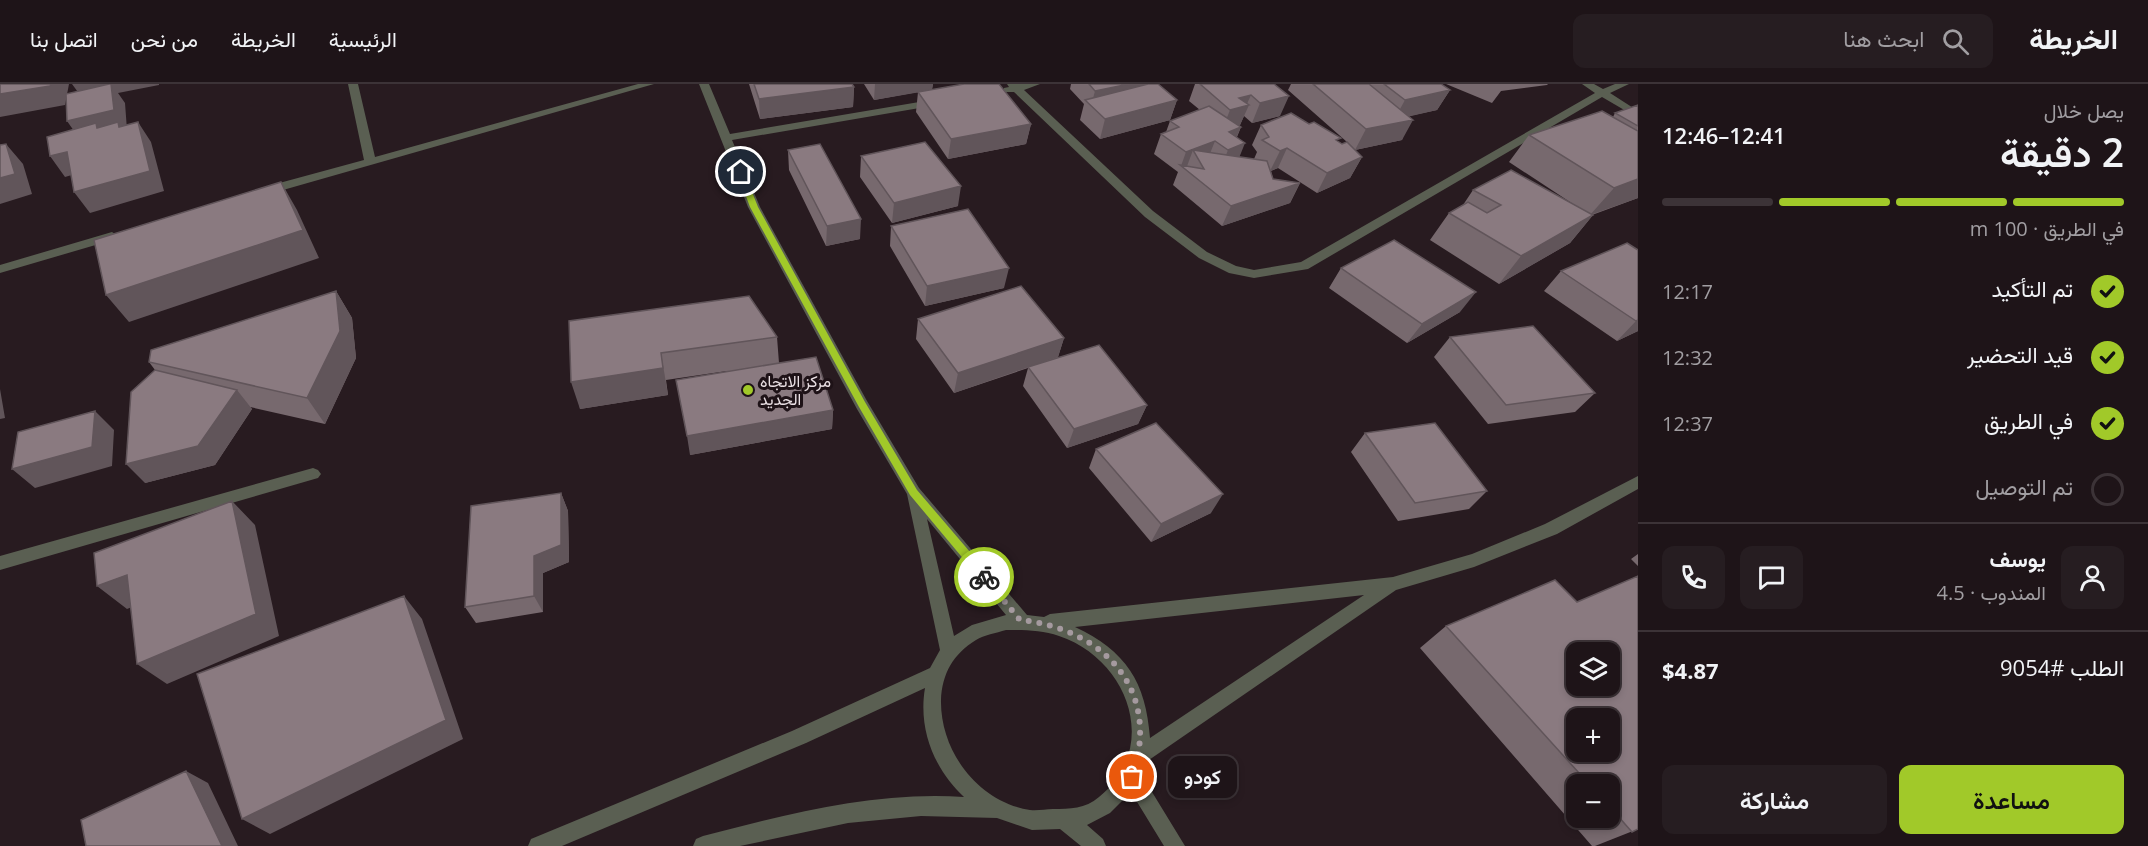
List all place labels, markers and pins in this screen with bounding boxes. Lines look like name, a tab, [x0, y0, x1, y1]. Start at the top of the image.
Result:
pin	[715, 146, 766, 197]
place label: مركز الاتجاه الجديد	[760, 370, 831, 410]
marker: مركز الاتجاه الجديد	[741, 383, 755, 397]
pin	[1106, 751, 1157, 802]
callout: كودو	[1168, 756, 1237, 798]

